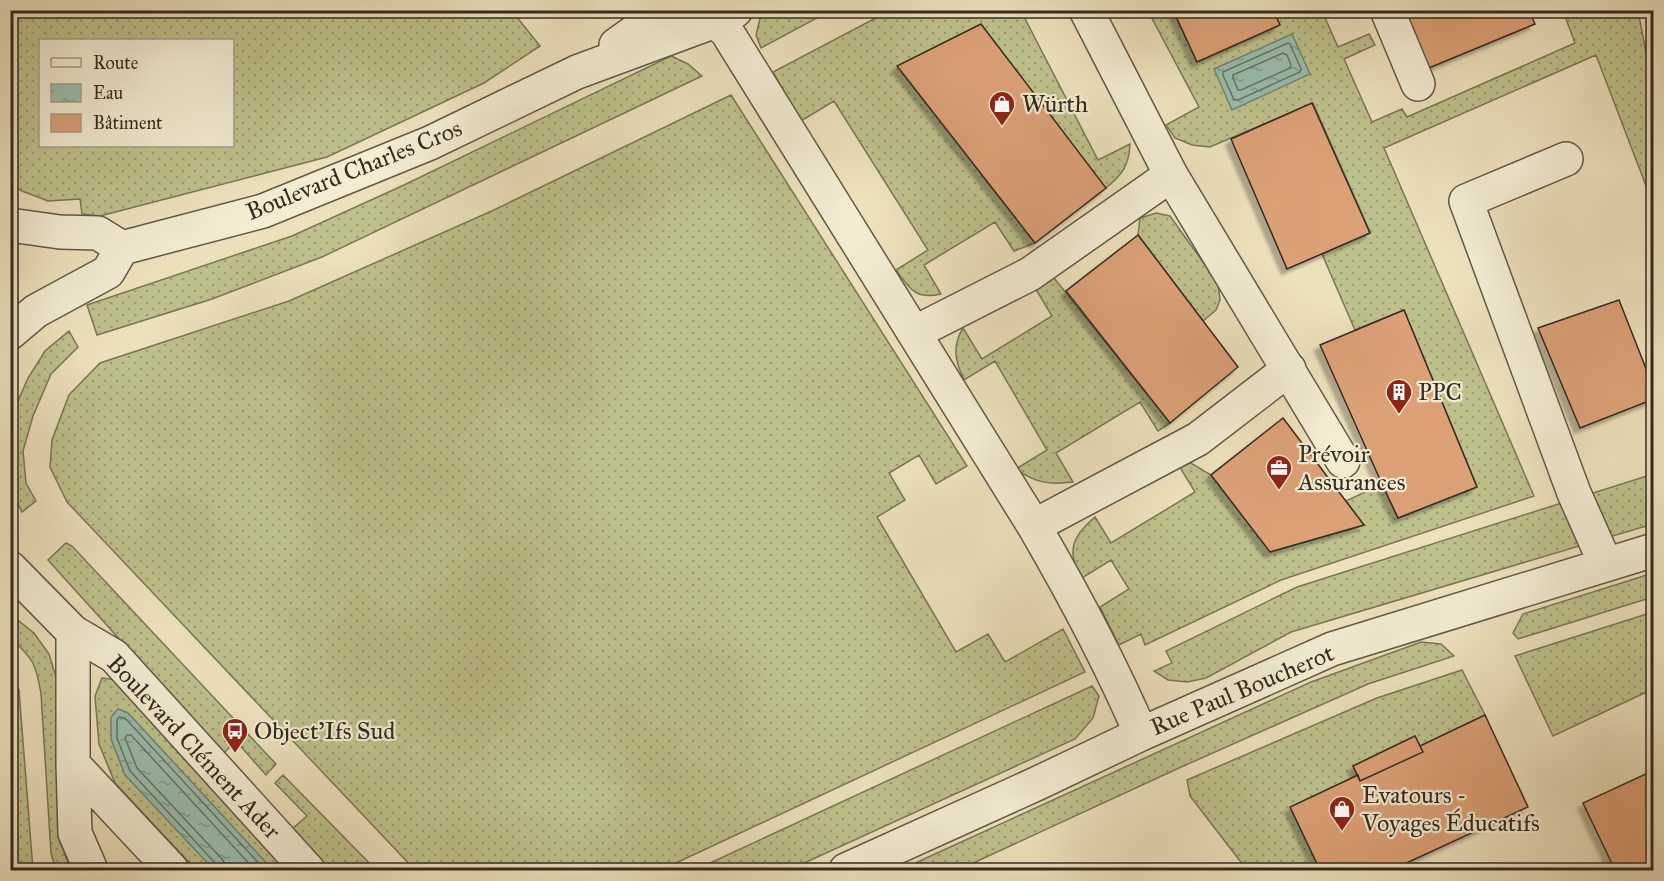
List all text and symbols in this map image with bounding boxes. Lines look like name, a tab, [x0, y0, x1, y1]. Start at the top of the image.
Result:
legend	[39, 39, 234, 147]
text: Route	[93, 52, 138, 74]
text: Eau	[93, 82, 123, 104]
shop icon: Würth	[987, 89, 1017, 127]
place label: Würth	[1022, 89, 1088, 119]
text: Bâtiment	[93, 112, 163, 134]
street label: Boulevard Charles Cros	[242, 113, 466, 227]
building icon: PPC	[1384, 377, 1414, 415]
place label: PPC	[1418, 377, 1462, 407]
place label: Prévoir Assurances	[1297, 439, 1405, 497]
office icon: Prévoir Assurances	[1264, 453, 1294, 491]
street label: Rue Paul Boucherot	[1146, 638, 1339, 742]
street label: Boulevard Clément Ader	[101, 648, 287, 846]
bus stop icon: Object'Ifs Sud	[220, 716, 250, 754]
place label: Object'Ifs Sud	[254, 716, 395, 746]
place label: Evatours - Voyages Éducatifs	[1361, 780, 1540, 838]
shop icon: Evatours - Voyages Éducatifs	[1327, 794, 1357, 832]

